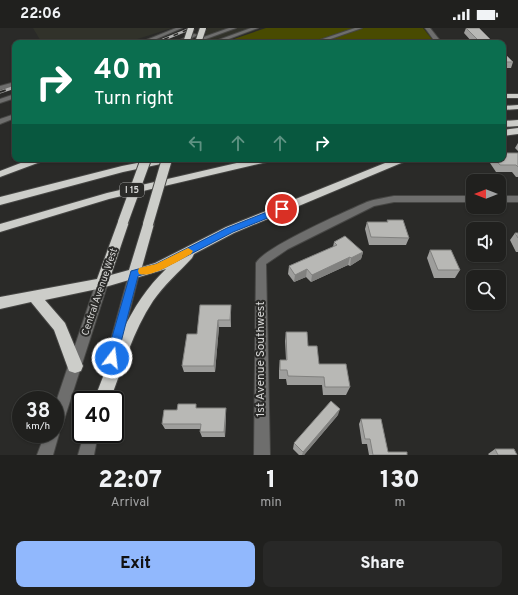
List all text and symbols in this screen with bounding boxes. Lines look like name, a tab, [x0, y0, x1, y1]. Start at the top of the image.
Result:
text: 22:06	[20, 5, 61, 24]
text: 40 m	[94, 53, 162, 89]
icon: right	[28, 56, 80, 108]
text: Turn right	[94, 88, 174, 111]
icon: left	[185, 132, 207, 154]
icon: ahead	[227, 132, 249, 154]
icon: ahead	[269, 132, 291, 154]
icon: right	[311, 132, 333, 154]
north arrow	[466, 174, 506, 214]
map controls	[466, 174, 506, 310]
road number: I 15	[120, 183, 144, 197]
pin	[265, 192, 299, 226]
icon: arrive	[271, 198, 293, 220]
button: sound	[466, 222, 506, 262]
street label: Central Avenue West	[79, 246, 121, 338]
button: search	[466, 270, 506, 310]
street label: 1st Avenue Southwest	[253, 301, 269, 417]
position arrow	[91, 337, 133, 379]
speed limit sign: 40	[72, 391, 124, 443]
text: 38	[26, 399, 50, 425]
text: km/h	[26, 420, 50, 433]
text: 22:07	[98, 466, 162, 496]
text: 1	[266, 466, 276, 496]
text: 130	[380, 466, 420, 496]
text: Arrival	[111, 495, 150, 511]
text: min	[260, 495, 282, 511]
text: m	[394, 495, 405, 511]
button: Exit	[16, 541, 255, 587]
button: Share	[263, 541, 502, 587]

